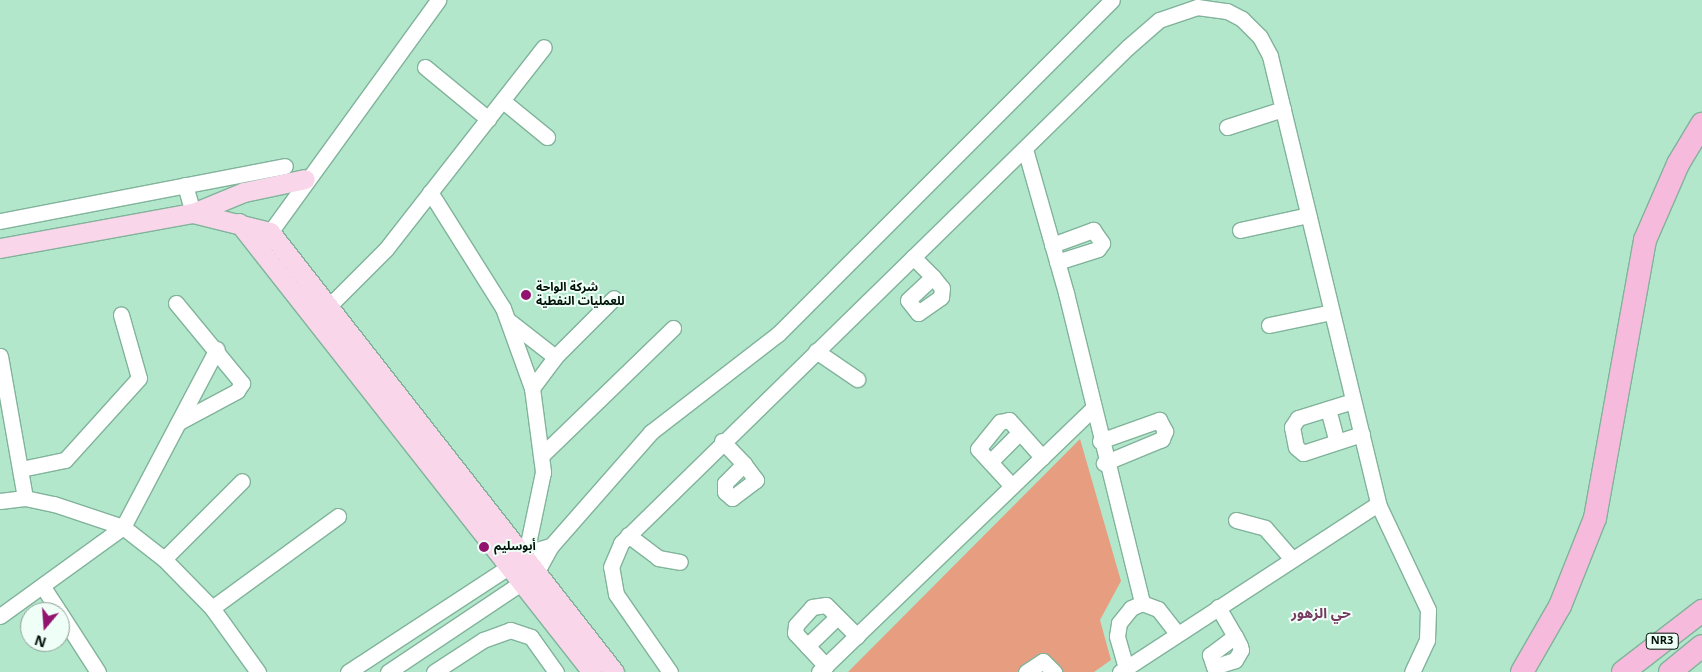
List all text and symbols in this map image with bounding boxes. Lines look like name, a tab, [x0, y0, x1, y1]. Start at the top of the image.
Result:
place label: شركة الواحة للعمليات النفطية	[536, 281, 625, 309]
marker: شركة الواحة للعمليات النفطية	[520, 289, 532, 301]
place label: أبوسليم	[494, 540, 536, 554]
marker: أبوسليم	[478, 541, 490, 553]
north arrow	[20, 602, 70, 652]
district label: حي الزهور	[1291, 606, 1351, 622]
text: N	[31, 625, 50, 656]
road number: NR3	[1646, 632, 1678, 649]

